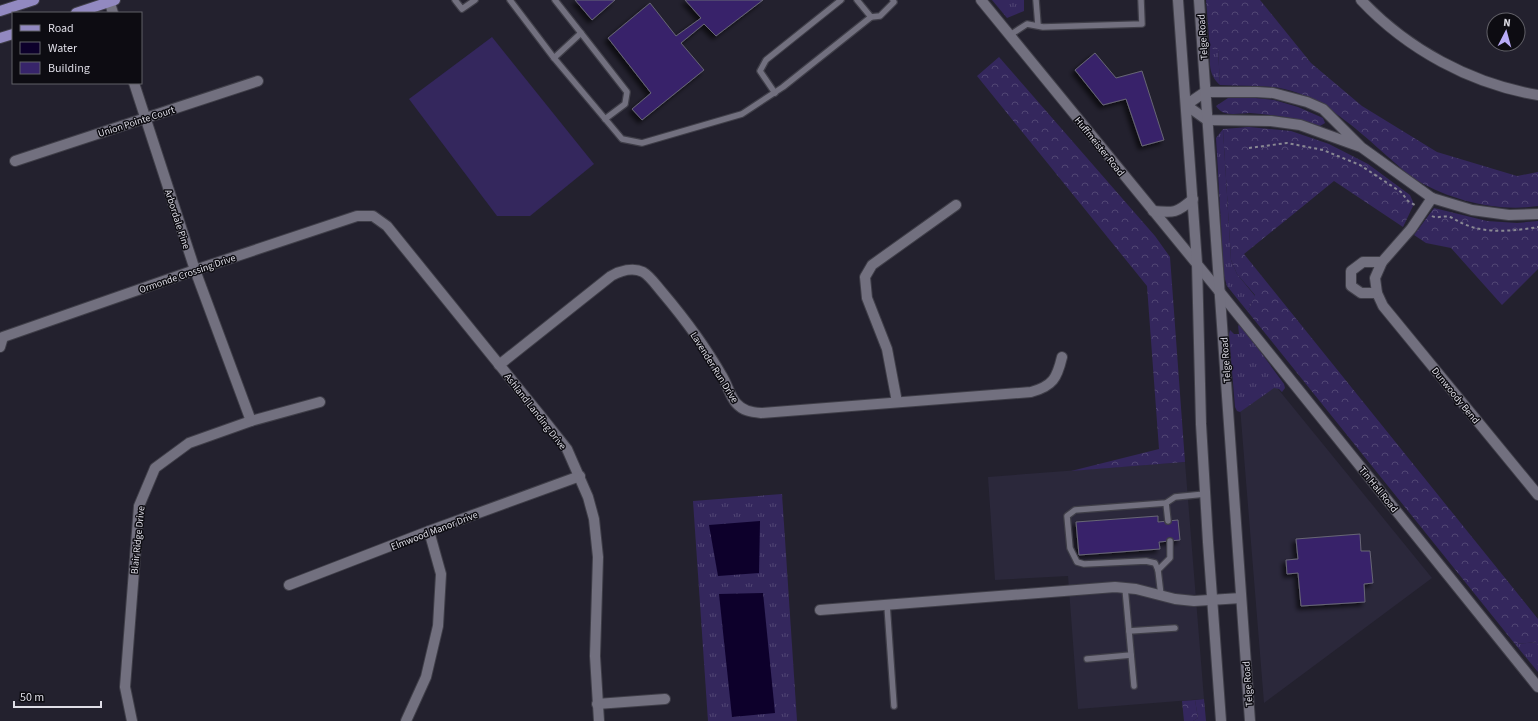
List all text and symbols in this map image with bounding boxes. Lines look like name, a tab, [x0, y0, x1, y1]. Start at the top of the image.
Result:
legend	[12, 12, 142, 84]
north arrow	[1486, 12, 1526, 52]
street label: Telge Road	[1194, 14, 1212, 60]
text: N	[1503, 15, 1511, 30]
text: Road	[48, 20, 74, 37]
text: Water	[48, 40, 78, 57]
text: Building	[48, 60, 90, 77]
street label: Union Pointe Court	[96, 103, 177, 141]
street label: Huffmeister Road	[1071, 114, 1128, 179]
street label: Arbordale Pine	[161, 188, 193, 251]
street label: Ormonde Crossing Drive	[137, 251, 238, 297]
street label: Lavender Run Drive	[687, 329, 742, 406]
street label: Telge Road	[1217, 337, 1235, 383]
street label: Dunwoody Bend	[1428, 364, 1482, 427]
street label: Ashland Landing Drive	[501, 370, 570, 453]
street label: Tin Hall Road	[1355, 464, 1401, 516]
street label: Blair Ridge Drive	[127, 505, 149, 575]
street label: Elmwood Manor Drive	[389, 508, 480, 554]
street label: Telge Road	[1239, 661, 1257, 707]
scale bar	[14, 683, 101, 709]
text: 50 m	[20, 689, 44, 706]

